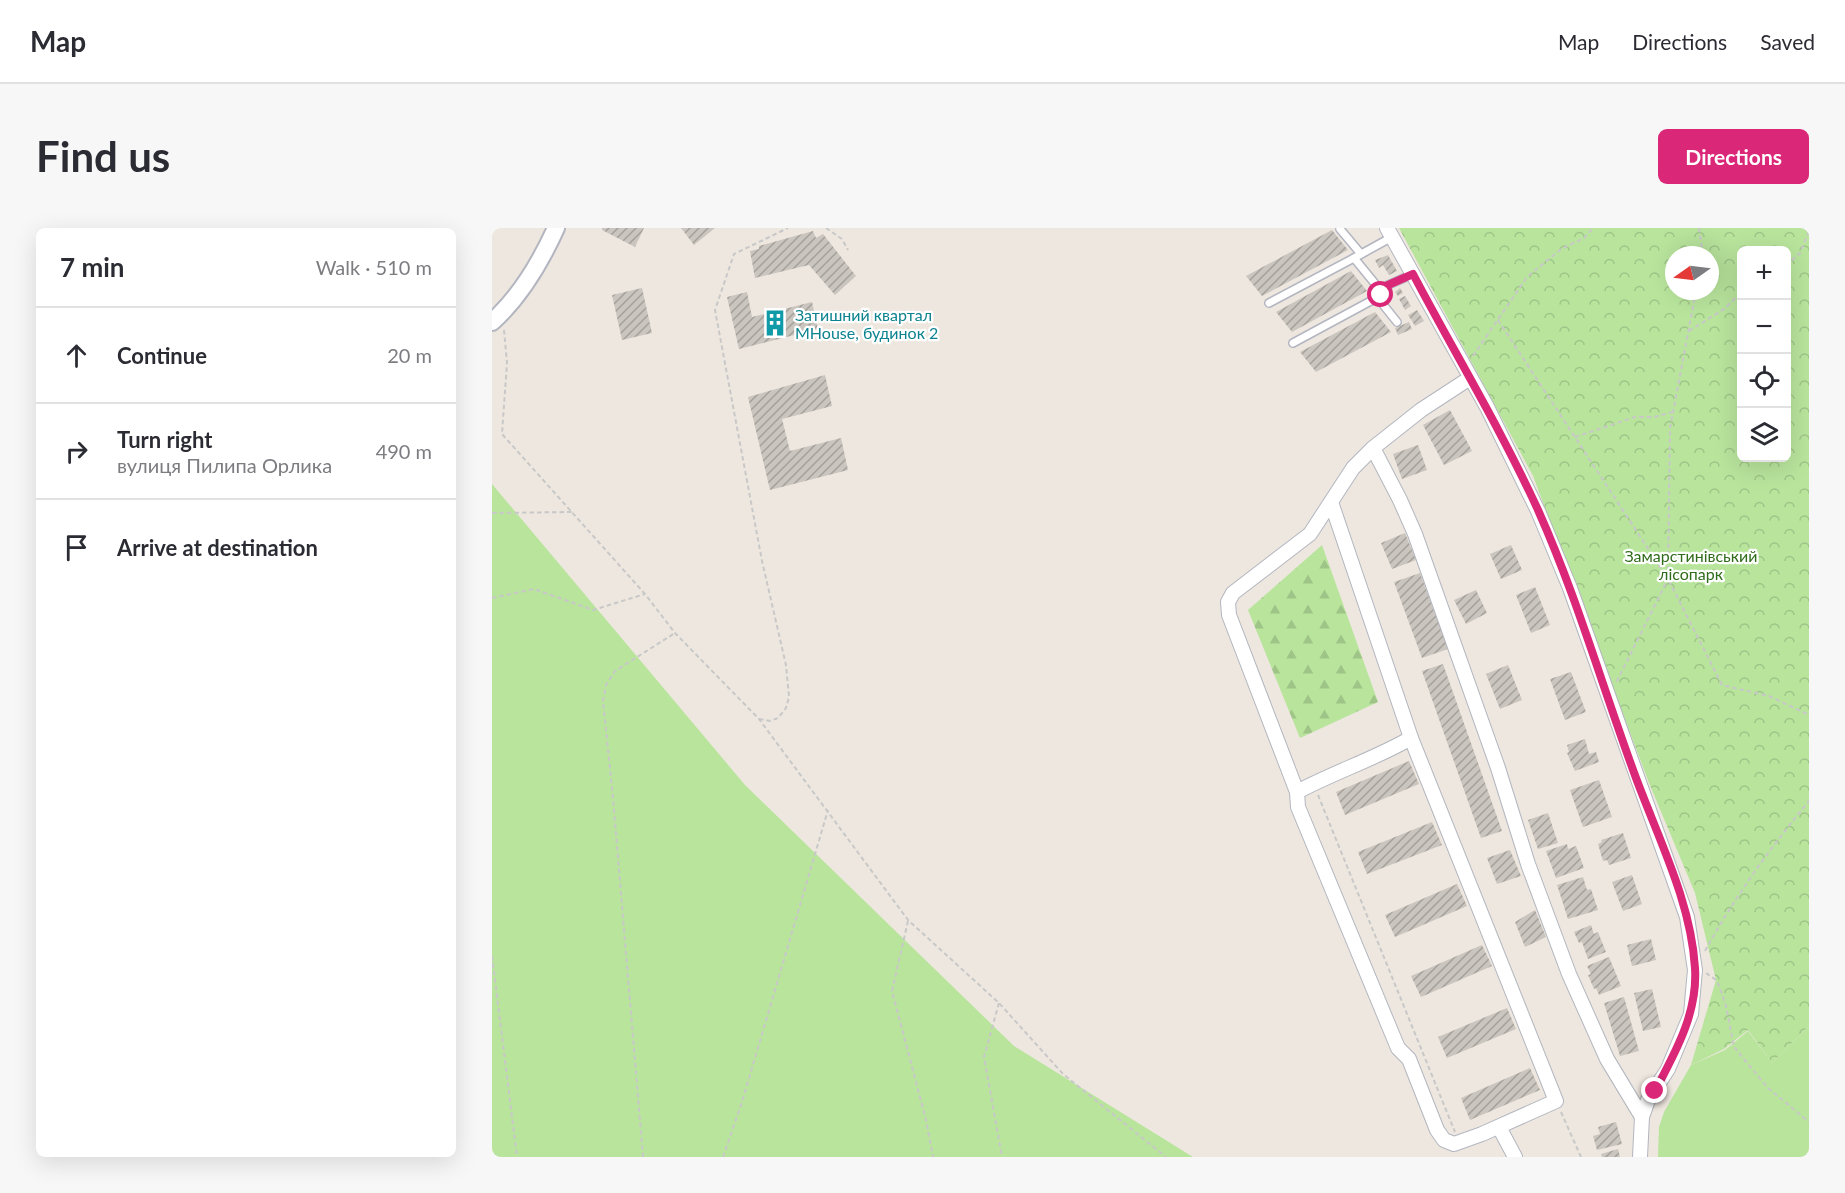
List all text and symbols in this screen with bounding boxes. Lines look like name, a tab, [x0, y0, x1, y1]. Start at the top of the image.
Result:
text: Map	[30, 24, 86, 58]
text: Map	[1558, 29, 1599, 54]
text: Directions	[1632, 29, 1727, 54]
text: Saved	[1760, 29, 1815, 54]
button: Directions	[1658, 129, 1809, 184]
text: Find us	[36, 131, 170, 181]
north arrow	[1665, 246, 1719, 300]
map controls	[1737, 246, 1791, 462]
button: +	[1737, 246, 1791, 300]
text: 7 min	[60, 251, 124, 283]
text: Walk · 510 m	[316, 255, 432, 279]
route start	[1367, 281, 1393, 307]
button: −	[1737, 300, 1791, 354]
place label: Затишний квартал MHouse, будинок 2	[795, 305, 938, 342]
building icon: Затишний квартал MHouse, будинок 2	[760, 308, 790, 338]
icon: ahead	[60, 339, 93, 372]
text: Continue	[117, 342, 207, 369]
text: 20 m	[387, 343, 432, 367]
button: locate	[1737, 354, 1791, 408]
button: layers	[1737, 408, 1791, 462]
text: Turn right	[117, 426, 212, 453]
icon: right	[60, 435, 93, 468]
text: 490 m	[376, 439, 432, 463]
text: вулиця Пилипа Орлика	[117, 453, 332, 477]
icon: arrive	[60, 531, 93, 564]
text: Arrive at destination	[117, 534, 318, 561]
park label: Замарстинівський лісопарк	[1625, 546, 1757, 583]
route end	[1641, 1077, 1667, 1103]

